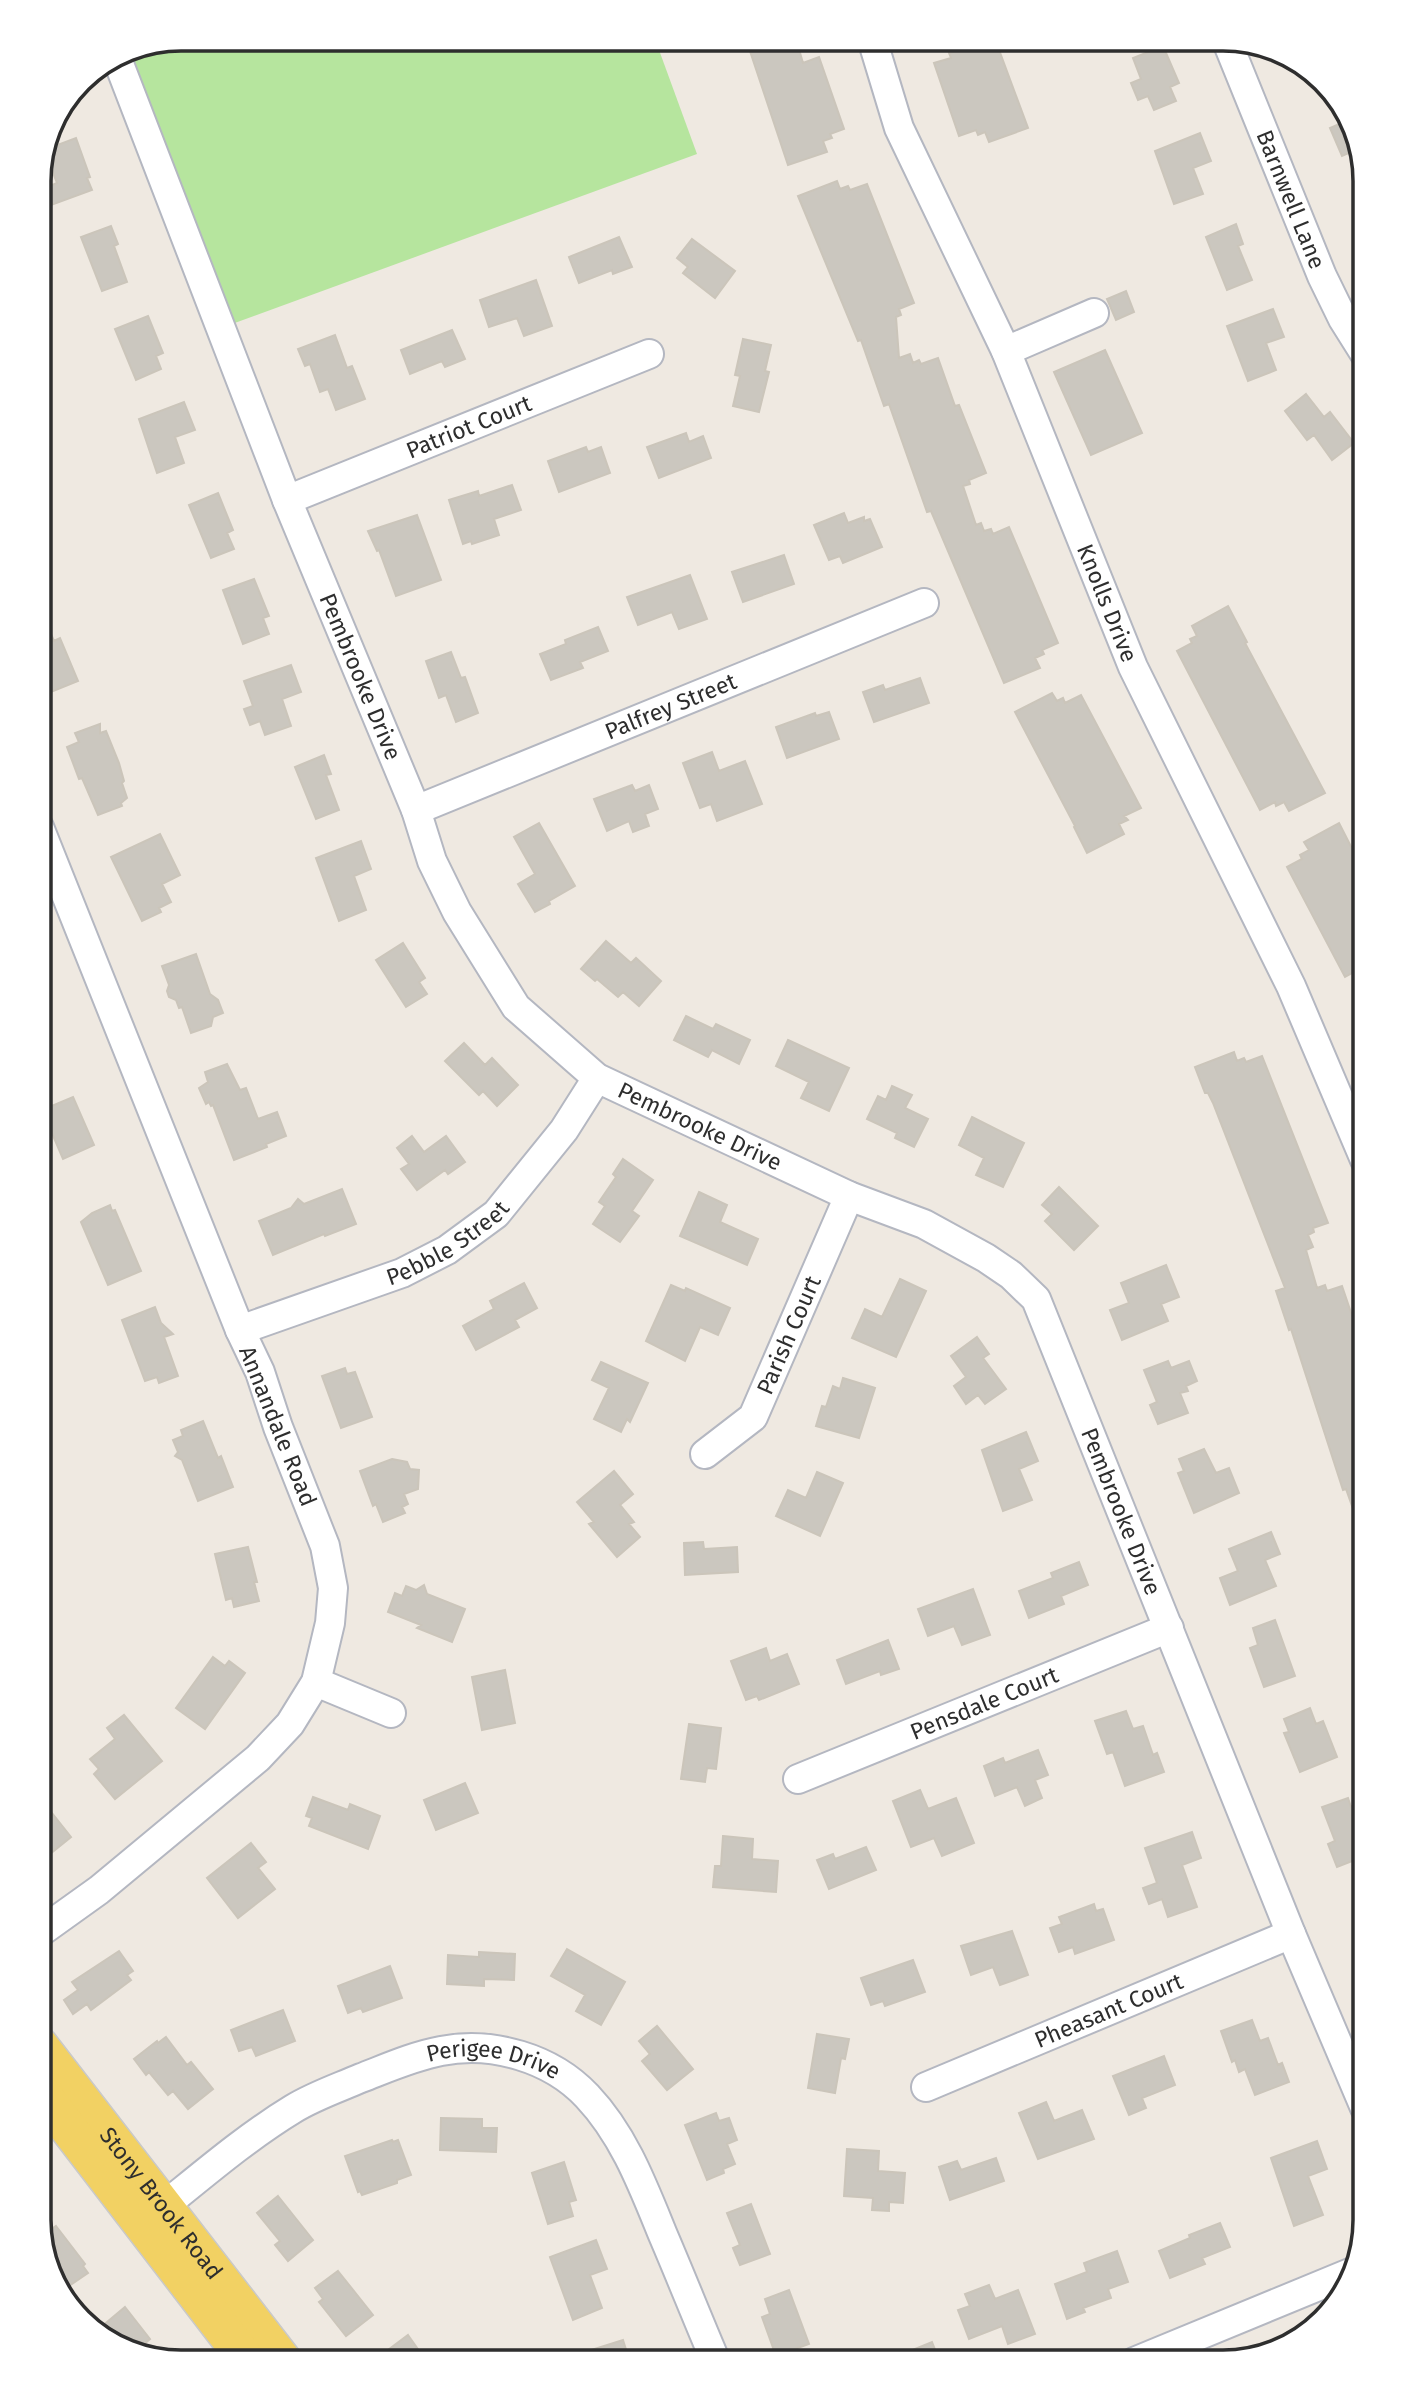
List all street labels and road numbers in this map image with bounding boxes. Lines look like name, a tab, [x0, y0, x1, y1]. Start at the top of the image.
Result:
street label: Barnwell Lane	[1250, 126, 1332, 273]
street label: Patriot Court	[402, 389, 536, 464]
street label: Knolls Drive	[1071, 540, 1144, 666]
street label: Pembrooke Drive	[313, 589, 408, 764]
street label: Palfrey Street	[601, 667, 741, 746]
street label: Pembrooke Drive	[613, 1076, 786, 1177]
street label: Pebble Street	[382, 1194, 516, 1291]
street label: Parish Court	[751, 1271, 827, 1399]
street label: Annandale Road	[233, 1342, 323, 1510]
street label: Pembrooke Drive	[1075, 1423, 1167, 1599]
street label: Pensdale Court	[906, 1660, 1063, 1746]
street label: Pheasant Court	[1030, 1967, 1188, 2054]
street label: Perigee Drive	[423, 2034, 566, 2085]
street label: Stony Brook Road	[94, 2122, 229, 2285]

